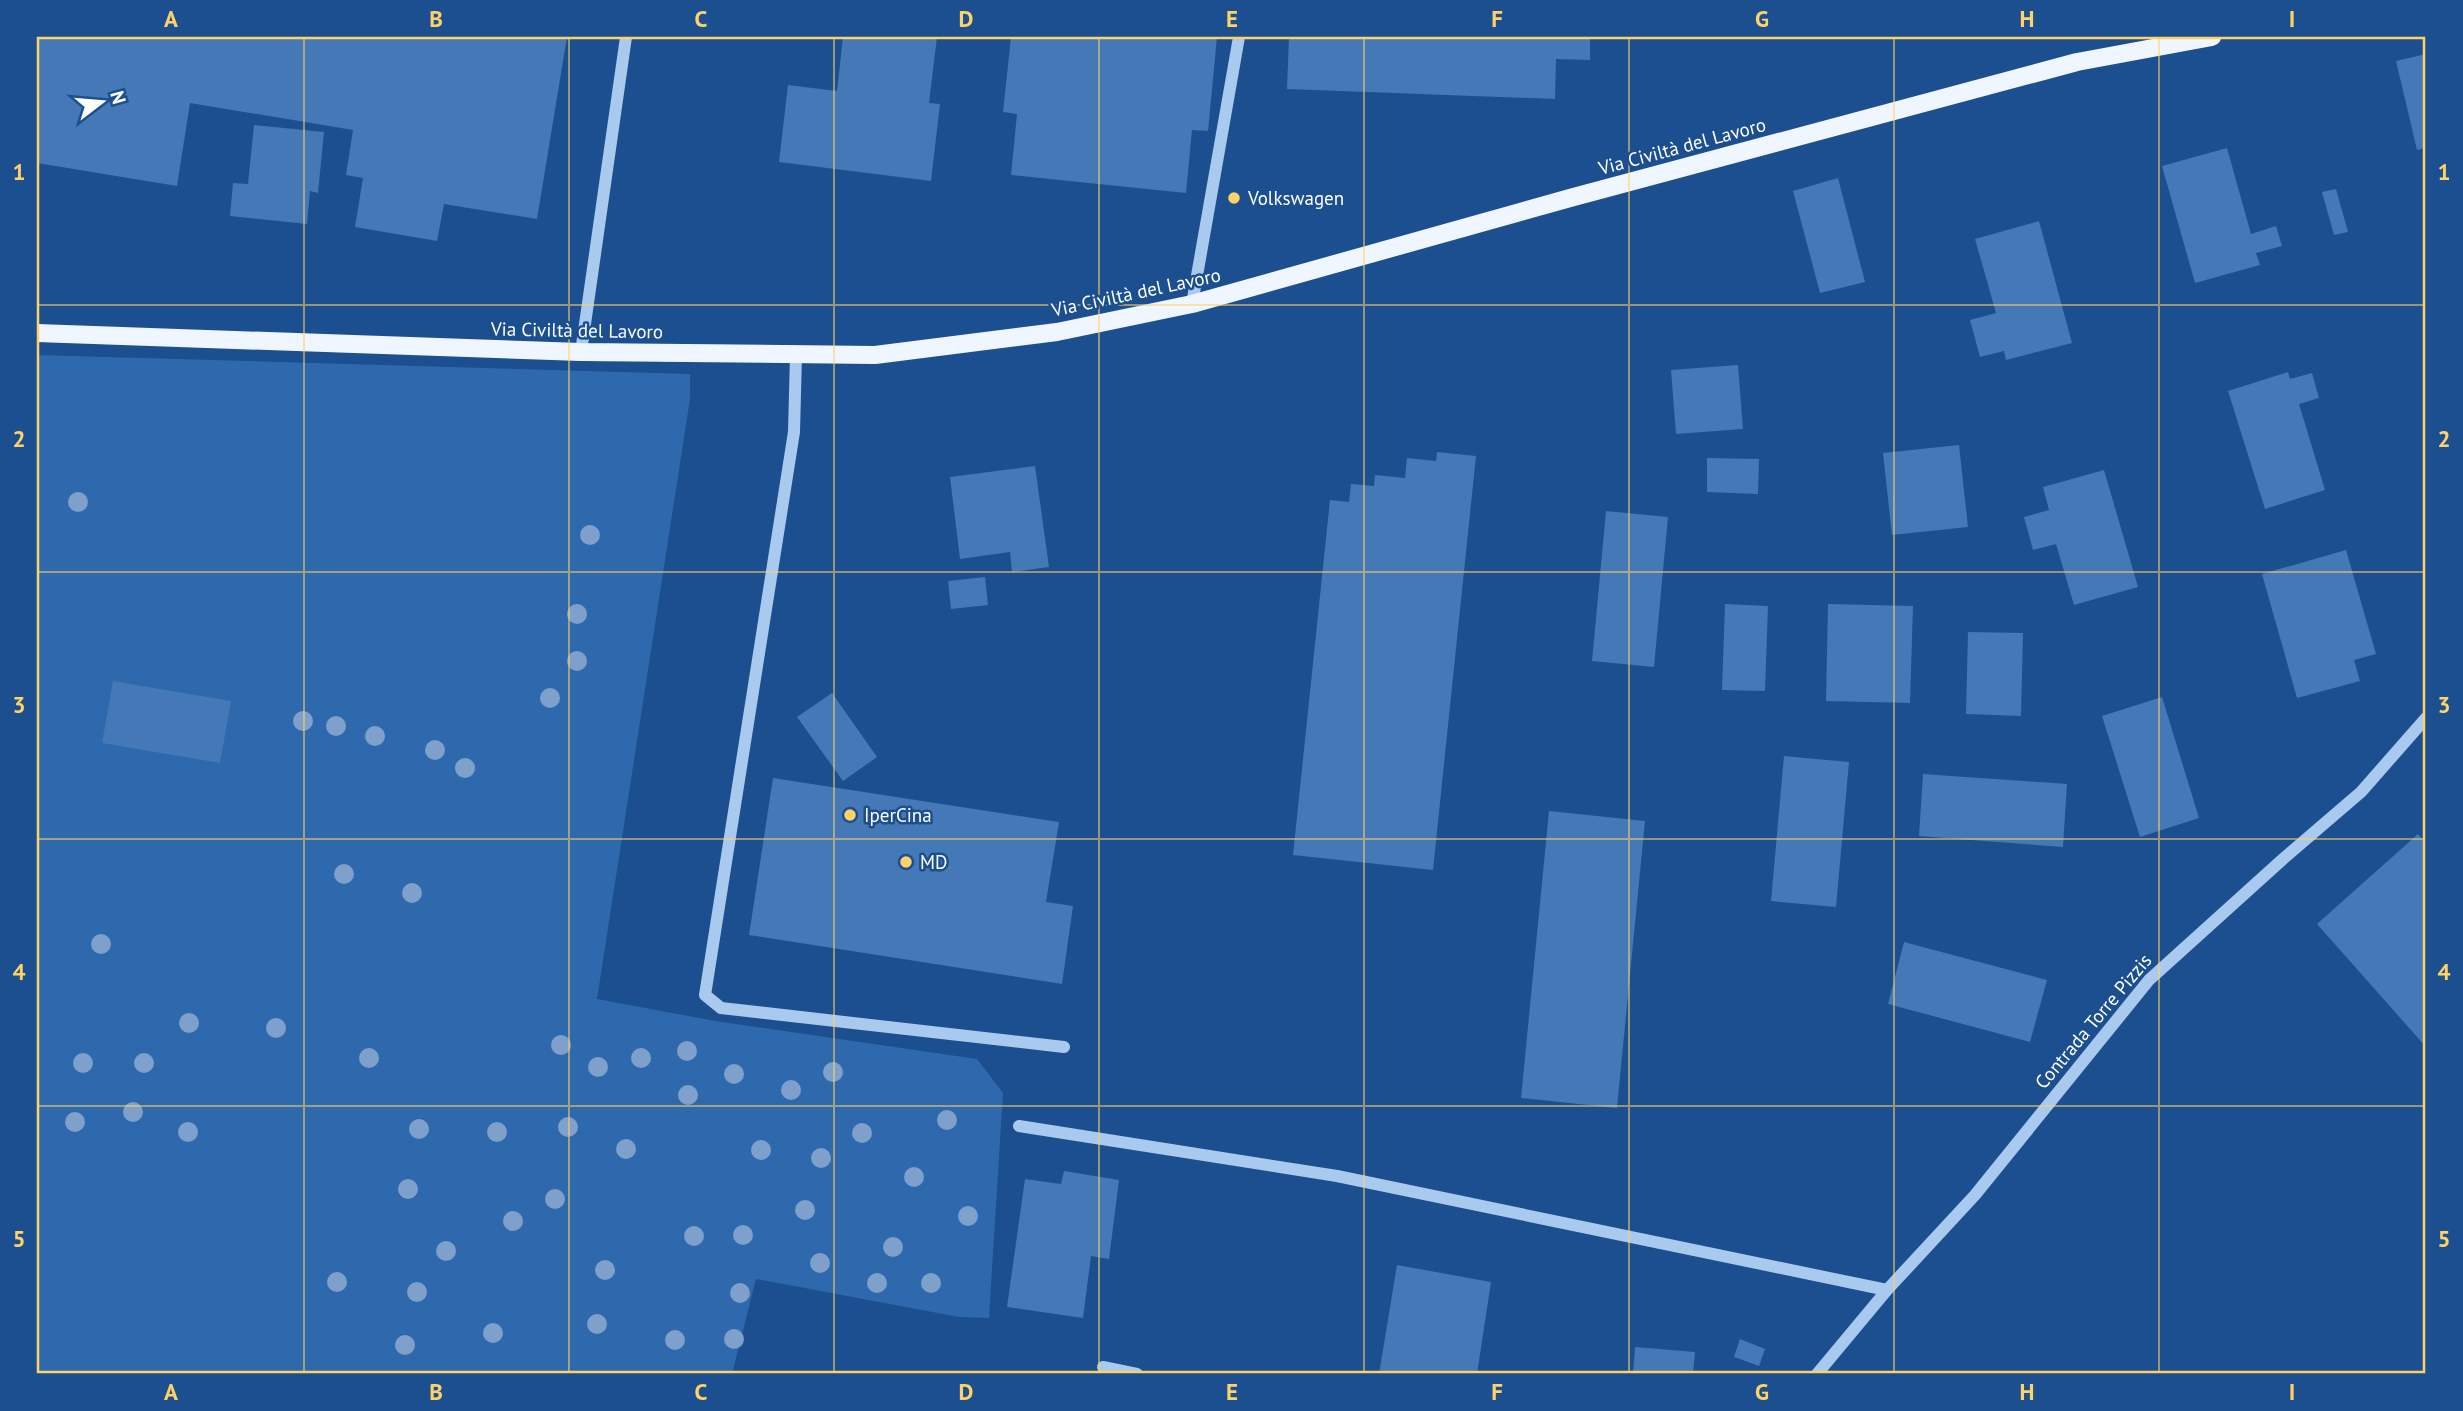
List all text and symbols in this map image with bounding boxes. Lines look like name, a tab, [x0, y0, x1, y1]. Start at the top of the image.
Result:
text: A	[164, 4, 178, 33]
text: B	[429, 4, 443, 33]
text: C	[695, 4, 708, 33]
text: D	[959, 4, 973, 33]
text: E	[1226, 4, 1238, 33]
text: F	[1491, 4, 1503, 33]
text: G	[1755, 4, 1769, 33]
text: H	[2020, 4, 2034, 33]
text: I	[2289, 4, 2295, 33]
north arrow	[66, 66, 136, 136]
text: N	[105, 88, 132, 107]
street label: Via Civiltà del Lavoro	[1595, 112, 1768, 180]
text: 1	[12, 157, 26, 186]
text: 1	[2437, 157, 2451, 186]
place label: Volkswagen	[1247, 186, 1344, 210]
marker: Volkswagen	[1226, 190, 1242, 206]
street label: Via Civiltà del Lavoro	[1048, 262, 1223, 322]
street label: Via Civiltà del Lavoro	[490, 316, 663, 344]
text: 2	[12, 424, 26, 453]
text: 2	[2437, 424, 2451, 453]
text: 3	[12, 690, 26, 719]
text: 3	[2437, 690, 2451, 719]
place label: IperCina	[864, 803, 932, 827]
marker: IperCina	[842, 807, 858, 823]
place label: MD	[920, 850, 947, 874]
marker: MD	[898, 854, 914, 870]
street label: Contrada Torre Pizzis	[2030, 949, 2156, 1093]
text: 4	[12, 957, 26, 986]
text: 4	[2437, 957, 2451, 986]
text: 5	[12, 1224, 26, 1253]
text: 5	[2437, 1224, 2451, 1253]
text: A	[164, 1377, 178, 1406]
text: B	[429, 1377, 443, 1406]
text: C	[695, 1377, 708, 1406]
text: D	[959, 1377, 973, 1406]
text: E	[1226, 1377, 1238, 1406]
text: F	[1491, 1377, 1503, 1406]
text: G	[1755, 1377, 1769, 1406]
text: H	[2020, 1377, 2034, 1406]
text: I	[2289, 1377, 2295, 1406]

